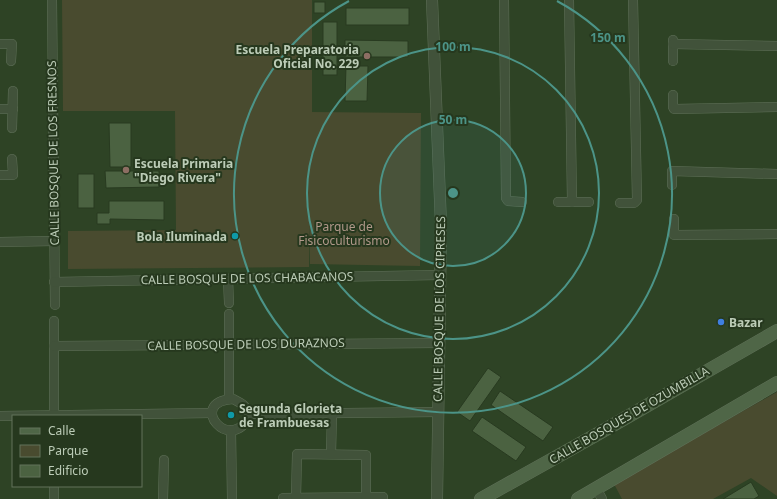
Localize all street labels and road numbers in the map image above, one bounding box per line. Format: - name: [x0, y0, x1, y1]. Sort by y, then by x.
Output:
- street label: CALLE BOSQUE DE LOS FRESNOS: [43, 60, 63, 246]
- street label: CALLE BOSQUE DE LOS CIPRESES: [429, 216, 449, 402]
- street label: CALLE BOSQUE DE LOS CHABACANOS: [141, 268, 354, 288]
- street label: CALLE BOSQUE DE LOS DURAZNOS: [147, 334, 345, 354]
- street label: CALLE BOSQUES DE OZUMBILLA: [546, 362, 712, 468]

